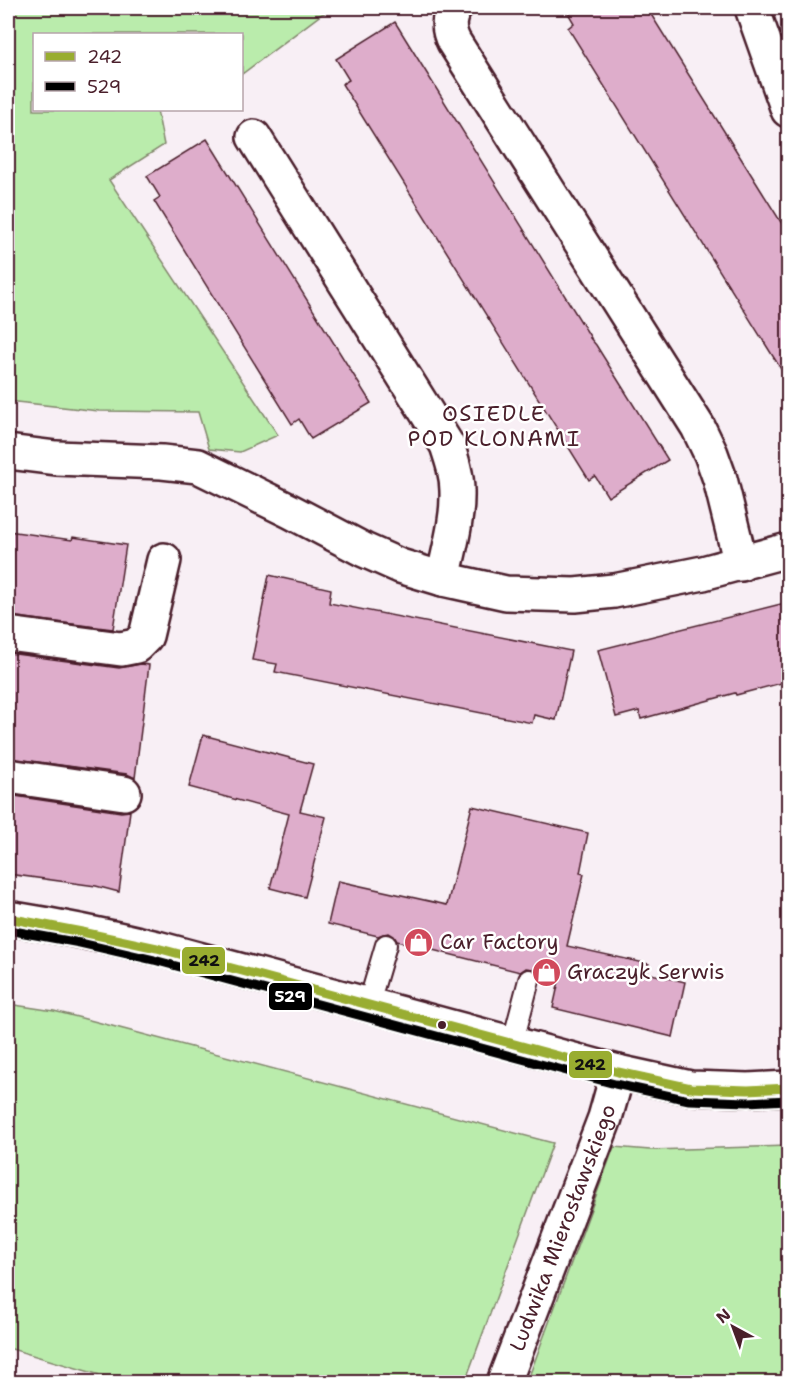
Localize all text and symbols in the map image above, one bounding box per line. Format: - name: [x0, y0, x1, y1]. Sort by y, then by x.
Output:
- legend: [33, 33, 243, 111]
- text: 242: [87, 45, 122, 69]
- text: 529: [87, 75, 121, 99]
- district label: OSIEDLE POD KLONAMI: [407, 399, 581, 453]
- shop icon: Car Factory: [403, 926, 435, 958]
- place label: Car Factory: [440, 928, 559, 956]
- line badge: 242: [181, 946, 226, 975]
- text: 242: [188, 950, 220, 971]
- shop icon: Graczyk Serwis: [530, 956, 562, 988]
- place label: Graczyk Serwis: [567, 958, 725, 986]
- line badge: 529: [268, 982, 313, 1011]
- text: 529: [274, 986, 306, 1007]
- unlabelled marker: [436, 1019, 448, 1031]
- line badge: 242: [568, 1050, 613, 1079]
- text: 242: [574, 1054, 606, 1075]
- street label: Ludwika Mierosławskiego: [503, 1101, 622, 1355]
- north arrow: [703, 1297, 763, 1357]
- text: N: [712, 1304, 735, 1328]

